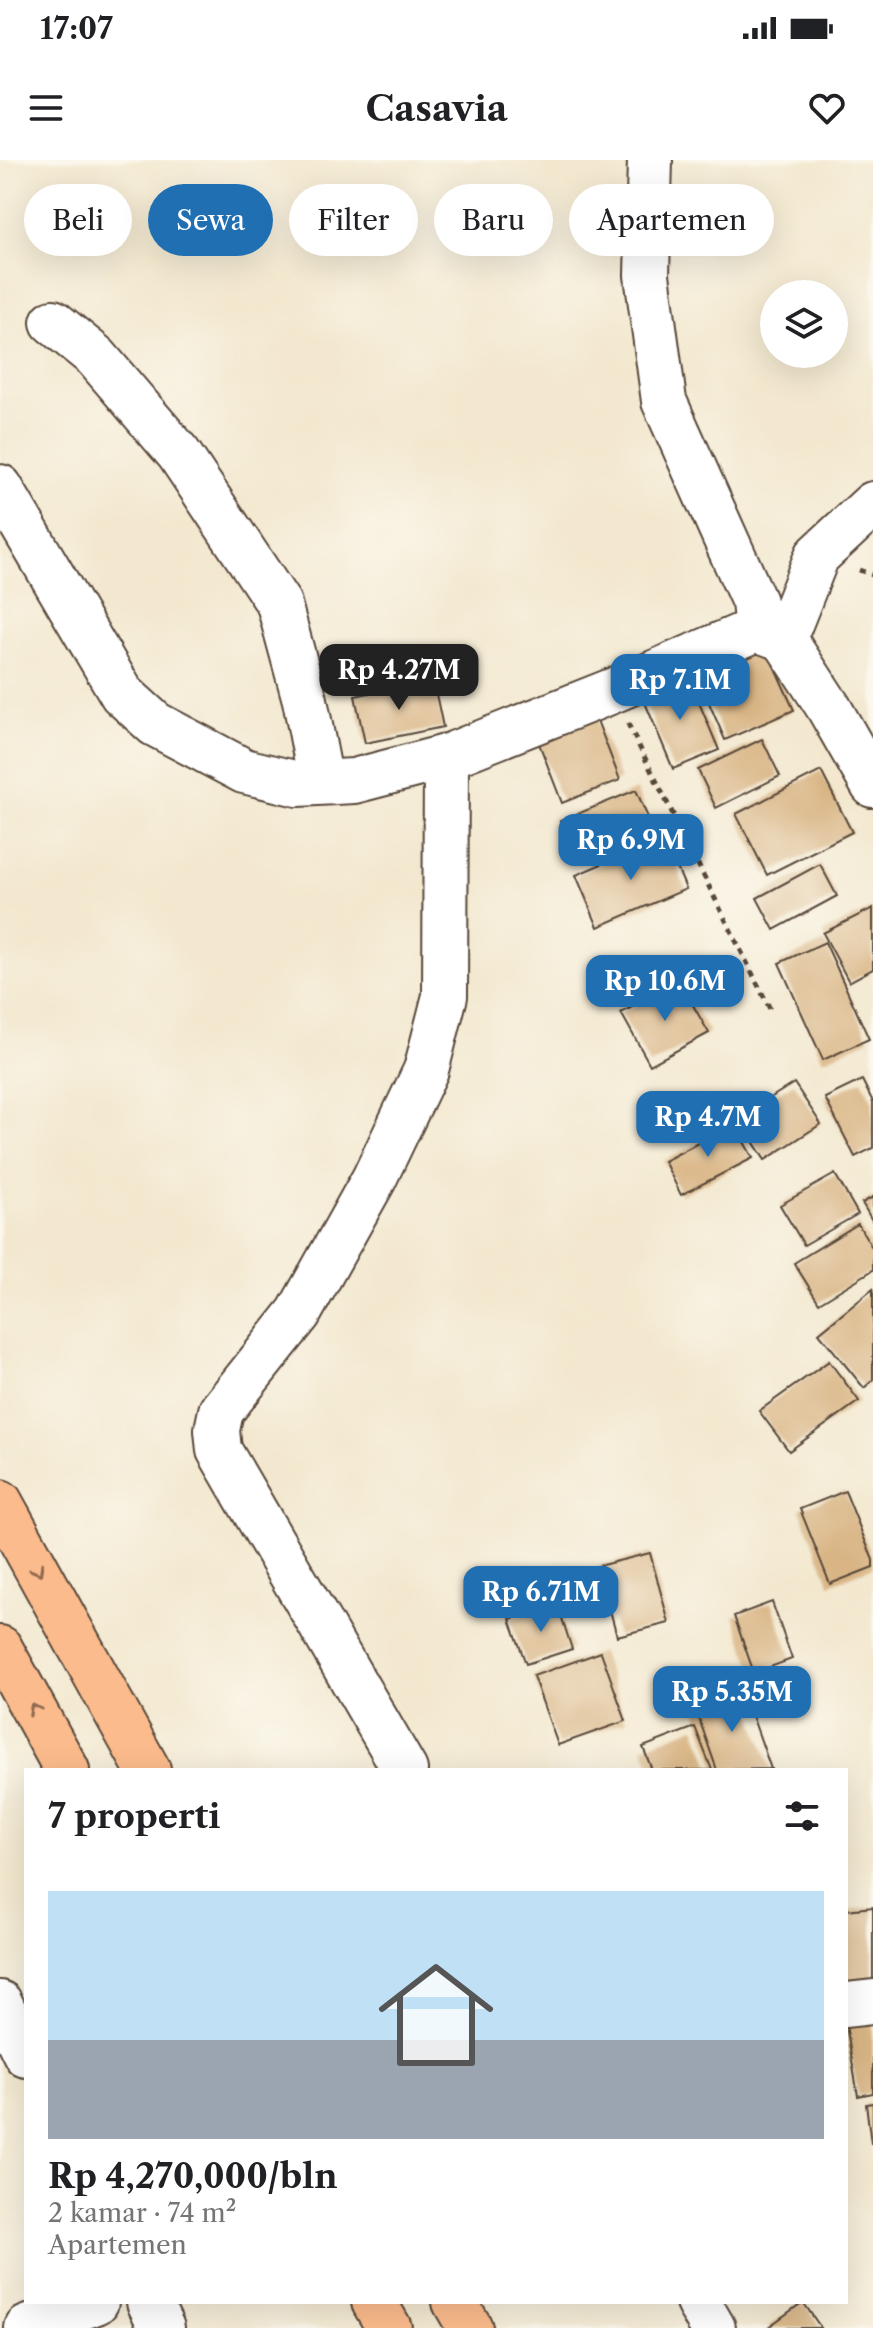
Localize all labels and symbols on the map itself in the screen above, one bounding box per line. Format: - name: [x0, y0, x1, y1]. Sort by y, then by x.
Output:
- pin: Rp 4.27M: [316, 644, 482, 712]
- pin: Rp 7.1M: [606, 654, 754, 722]
- pin: Rp 6.9M: [557, 814, 705, 882]
- pin: Rp 10.6M: [582, 955, 748, 1023]
- pin: Rp 4.7M: [634, 1091, 782, 1159]
- one-way arrow: [28, 1561, 44, 1576]
- pin: Rp 6.71M: [458, 1566, 624, 1634]
- pin: Rp 5.35M: [649, 1666, 815, 1734]
- one-way arrow: [28, 1703, 44, 1718]

